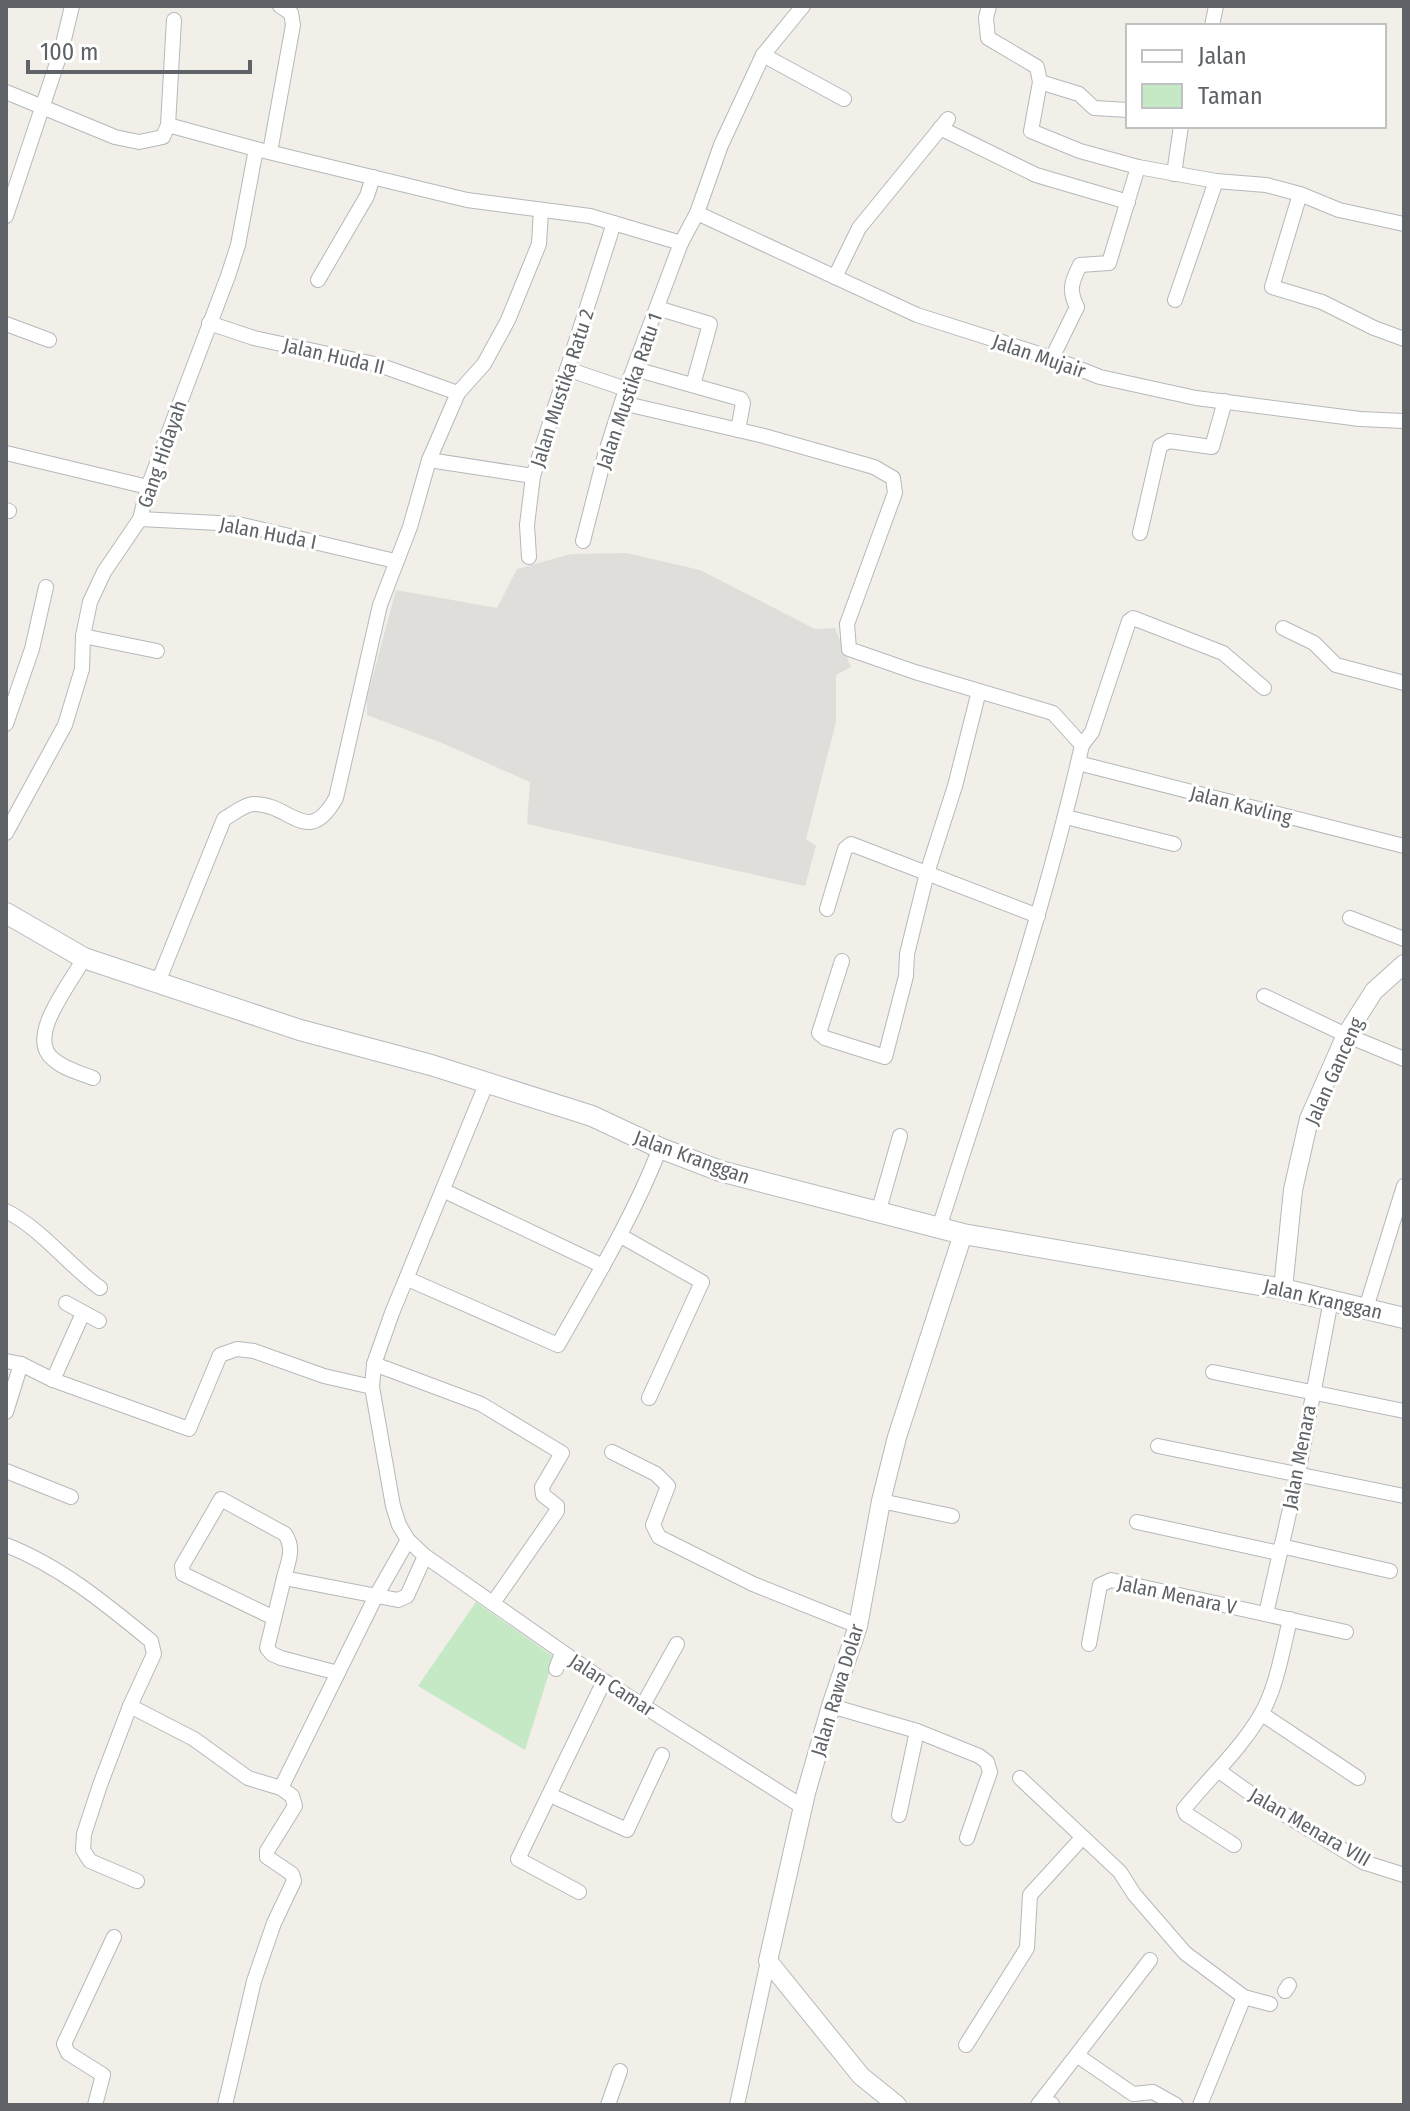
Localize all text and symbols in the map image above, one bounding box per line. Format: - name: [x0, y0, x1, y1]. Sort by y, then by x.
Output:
- scale bar: [28, 24, 250, 74]
- legend: [1126, 24, 1386, 128]
- text: 100 m: [40, 38, 98, 66]
- text: Jalan: [1198, 42, 1247, 70]
- text: Taman: [1198, 82, 1263, 110]
- street label: Jalan Mustika Ratu 2: [525, 306, 599, 470]
- street label: Jalan Mustika Ratu 1: [591, 310, 667, 472]
- street label: Jalan Mujair: [989, 329, 1089, 383]
- street label: Jalan Huda II: [281, 333, 387, 379]
- street label: Gang Hidayah: [132, 397, 192, 511]
- street label: Jalan Huda I: [217, 512, 319, 554]
- street label: Jalan Kavling: [1187, 781, 1295, 829]
- street label: Jalan Ganceng: [1300, 1013, 1369, 1128]
- street label: Jalan Kranggan: [631, 1125, 753, 1189]
- street label: Jalan Kranggan: [1261, 1274, 1385, 1324]
- street label: Jalan Menara: [1277, 1403, 1321, 1511]
- street label: Jalan Menara V: [1115, 1571, 1239, 1619]
- street label: Jalan Rawa Dolar: [805, 1621, 869, 1759]
- street label: Jalan Camar: [565, 1648, 659, 1722]
- street label: Jalan Menara VIII: [1245, 1782, 1375, 1872]

